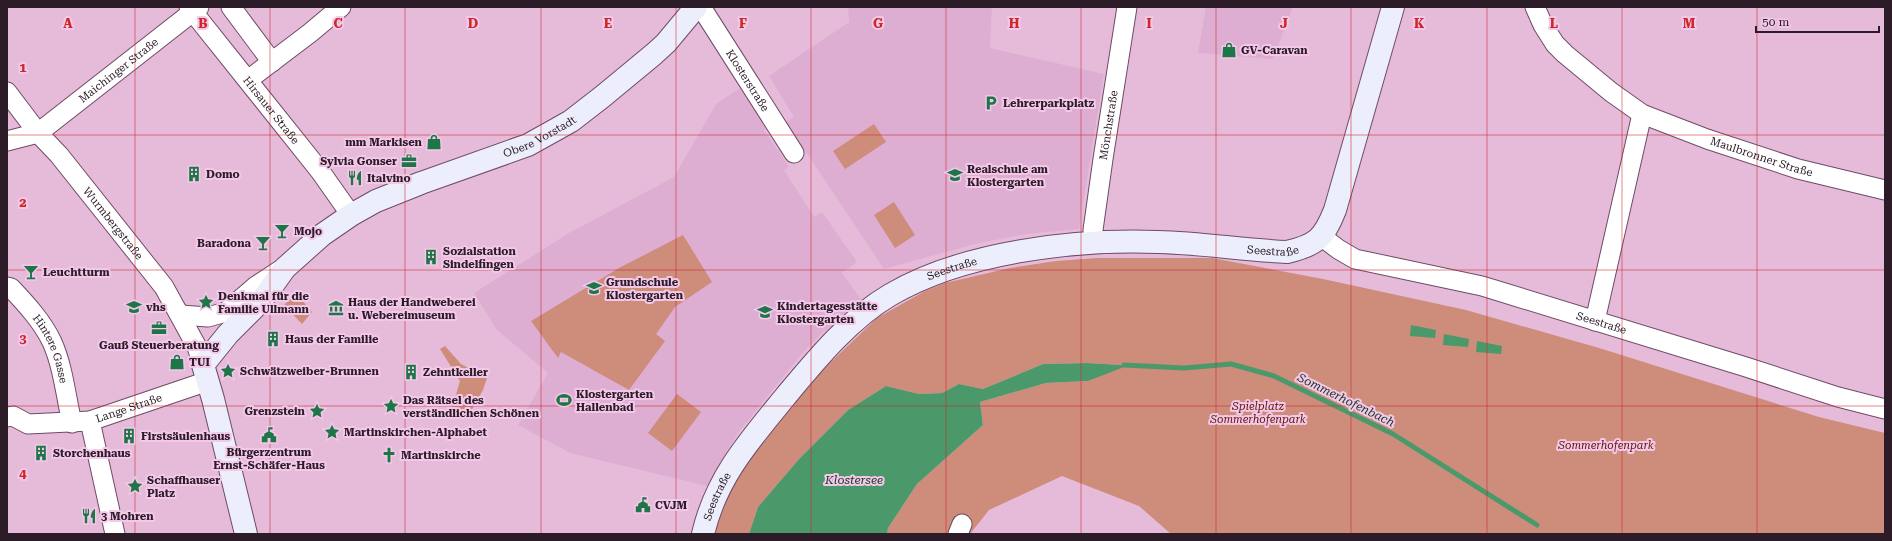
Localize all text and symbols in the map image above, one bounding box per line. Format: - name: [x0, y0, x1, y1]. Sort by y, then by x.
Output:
- scale bar: [1756, 8, 1879, 34]
- text: 50 m: [1762, 15, 1789, 29]
- text: A: [63, 16, 73, 31]
- text: B: [198, 16, 208, 31]
- text: C: [333, 16, 343, 31]
- text: D: [468, 16, 478, 31]
- text: E: [604, 16, 612, 31]
- text: F: [739, 16, 747, 31]
- text: G: [873, 16, 883, 31]
- text: H: [1009, 16, 1020, 31]
- text: I: [1146, 16, 1152, 31]
- text: J: [1280, 16, 1288, 31]
- text: K: [1414, 16, 1425, 31]
- text: L: [1550, 16, 1558, 31]
- text: M: [1683, 16, 1696, 31]
- street label: Maichinger Straße: [76, 35, 161, 105]
- shop icon: GV-Caravan: [1220, 41, 1238, 59]
- place label: GV-Caravan: [1241, 44, 1308, 57]
- street label: Klosterstraße: [723, 47, 772, 114]
- text: 1: [19, 60, 27, 75]
- street label: Hirsauer Straße: [240, 74, 302, 147]
- street label: Mönchstraße: [1096, 89, 1120, 161]
- parking icon: Lehrerparkplatz: [982, 94, 1000, 112]
- place label: Lehrerparkplatz: [1003, 97, 1095, 110]
- street label: Obere Vorstadt: [501, 113, 579, 160]
- shop icon: mm Markisen: [425, 133, 443, 151]
- street label: Maulbronner Straße: [1709, 134, 1814, 179]
- place label: mm Markisen: [345, 136, 423, 149]
- office icon: Sylvia Gonser: [400, 152, 418, 170]
- place label: Sylvia Gonser: [320, 155, 397, 168]
- place label: Realschule am Klostergarten: [967, 163, 1048, 189]
- building icon: Domo: [185, 165, 203, 183]
- school or university icon: Realschule am Klostergarten: [946, 166, 964, 184]
- place label: Domo: [206, 168, 240, 181]
- restaurant icon: Italvino: [346, 169, 364, 187]
- place label: Italvino: [367, 172, 411, 185]
- street label: Wurmbergstraße: [81, 185, 146, 262]
- text: 2: [19, 195, 27, 210]
- bar icon: Mojo: [273, 222, 291, 240]
- place label: Mojo: [294, 225, 322, 238]
- bar icon: Baradona: [254, 234, 272, 252]
- place label: Baradona: [197, 237, 252, 250]
- street label: Seestraße: [1246, 243, 1300, 259]
- place label: Sozialstation Sindelfingen: [443, 245, 516, 271]
- building icon: Sozialstation Sindelfingen: [422, 248, 440, 266]
- street label: Seestraße: [925, 254, 978, 283]
- bar icon: Leuchtturm: [22, 263, 40, 281]
- place label: Leuchtturm: [43, 266, 110, 279]
- place label: Grundschule Klostergarten: [606, 276, 684, 302]
- school or university icon: Grundschule Klostergarten: [585, 279, 603, 297]
- place label: Denkmal für die Familie Ullmann: [218, 290, 310, 316]
- place icon: Denkmal für die Familie Ullmann: [197, 293, 215, 311]
- place label: Haus der Handweberei u. Webereimuseum: [348, 296, 476, 322]
- school or university icon: vhs: [125, 298, 143, 316]
- museum icon: Haus der Handweberei u. Webereimuseum: [327, 299, 345, 317]
- place label: Kindertagesstätte Klostergarten: [777, 300, 878, 326]
- place label: vhs: [146, 301, 166, 314]
- school or university icon: Kindertagesstätte Klostergarten: [756, 303, 774, 321]
- street label: Seestraße: [1575, 309, 1628, 336]
- street label: Hintere Gasse: [30, 312, 71, 384]
- office icon: Gauß Steuerberatung: [150, 319, 168, 337]
- building icon: Haus der Familie: [264, 330, 282, 348]
- text: 3: [19, 331, 27, 346]
- place label: Haus der Familie: [285, 333, 379, 346]
- place label: Gauß Steuerberatung: [99, 339, 219, 352]
- shop icon: TUI: [168, 353, 186, 371]
- place label: TUI: [189, 356, 210, 369]
- place icon: Schwätzweiber-Brunnen: [219, 362, 237, 380]
- building icon: Zehntkeller: [402, 363, 420, 381]
- place label: Schwätzweiber-Brunnen: [240, 365, 379, 378]
- place label: Zehntkeller: [423, 366, 488, 379]
- water label: Sommerhofenbach: [1294, 370, 1397, 430]
- place label: Klostergarten Hallenbad: [576, 388, 654, 414]
- street label: Lange Straße: [94, 391, 163, 425]
- sports icon: Klostergarten Hallenbad: [555, 391, 573, 409]
- place label: Das Rätsel des verständlichen Schönen: [403, 394, 540, 420]
- place icon: Das Rätsel des verständlichen Schönen: [382, 397, 400, 415]
- park label: Spielplatz Sommerhofenpark: [1209, 400, 1306, 426]
- place icon: Grenzstein: [308, 402, 326, 420]
- place label: Grenzstein: [244, 405, 306, 418]
- place icon: Martinskirchen-Alphabet: [323, 423, 341, 441]
- public building icon: Bürgerzentrum Ernst-Schäfer-Haus: [260, 426, 278, 444]
- place label: Martinskirchen-Alphabet: [344, 426, 487, 439]
- building icon: Firstsäulenhaus: [120, 427, 138, 445]
- place label: Firstsäulenhaus: [141, 430, 230, 443]
- park label: Sommerhofenpark: [1557, 439, 1654, 452]
- building icon: Storchenhaus: [32, 444, 50, 462]
- place label: Bürgerzentrum Ernst-Schäfer-Haus: [213, 446, 325, 472]
- church icon: Martinskirche: [380, 446, 398, 464]
- place label: Storchenhaus: [53, 447, 131, 460]
- place label: Martinskirche: [401, 449, 481, 462]
- text: 4: [19, 466, 27, 481]
- street label: Seestraße: [700, 470, 733, 522]
- water label: Klostersee: [824, 473, 883, 487]
- place label: Schaffhauser Platz: [147, 474, 220, 500]
- place icon: Schaffhauser Platz: [126, 477, 144, 495]
- public building icon: CVJM: [634, 496, 652, 514]
- place label: CVJM: [655, 499, 688, 512]
- restaurant icon: 3 Mohren: [80, 507, 98, 525]
- place label: 3 Mohren: [101, 510, 154, 523]

